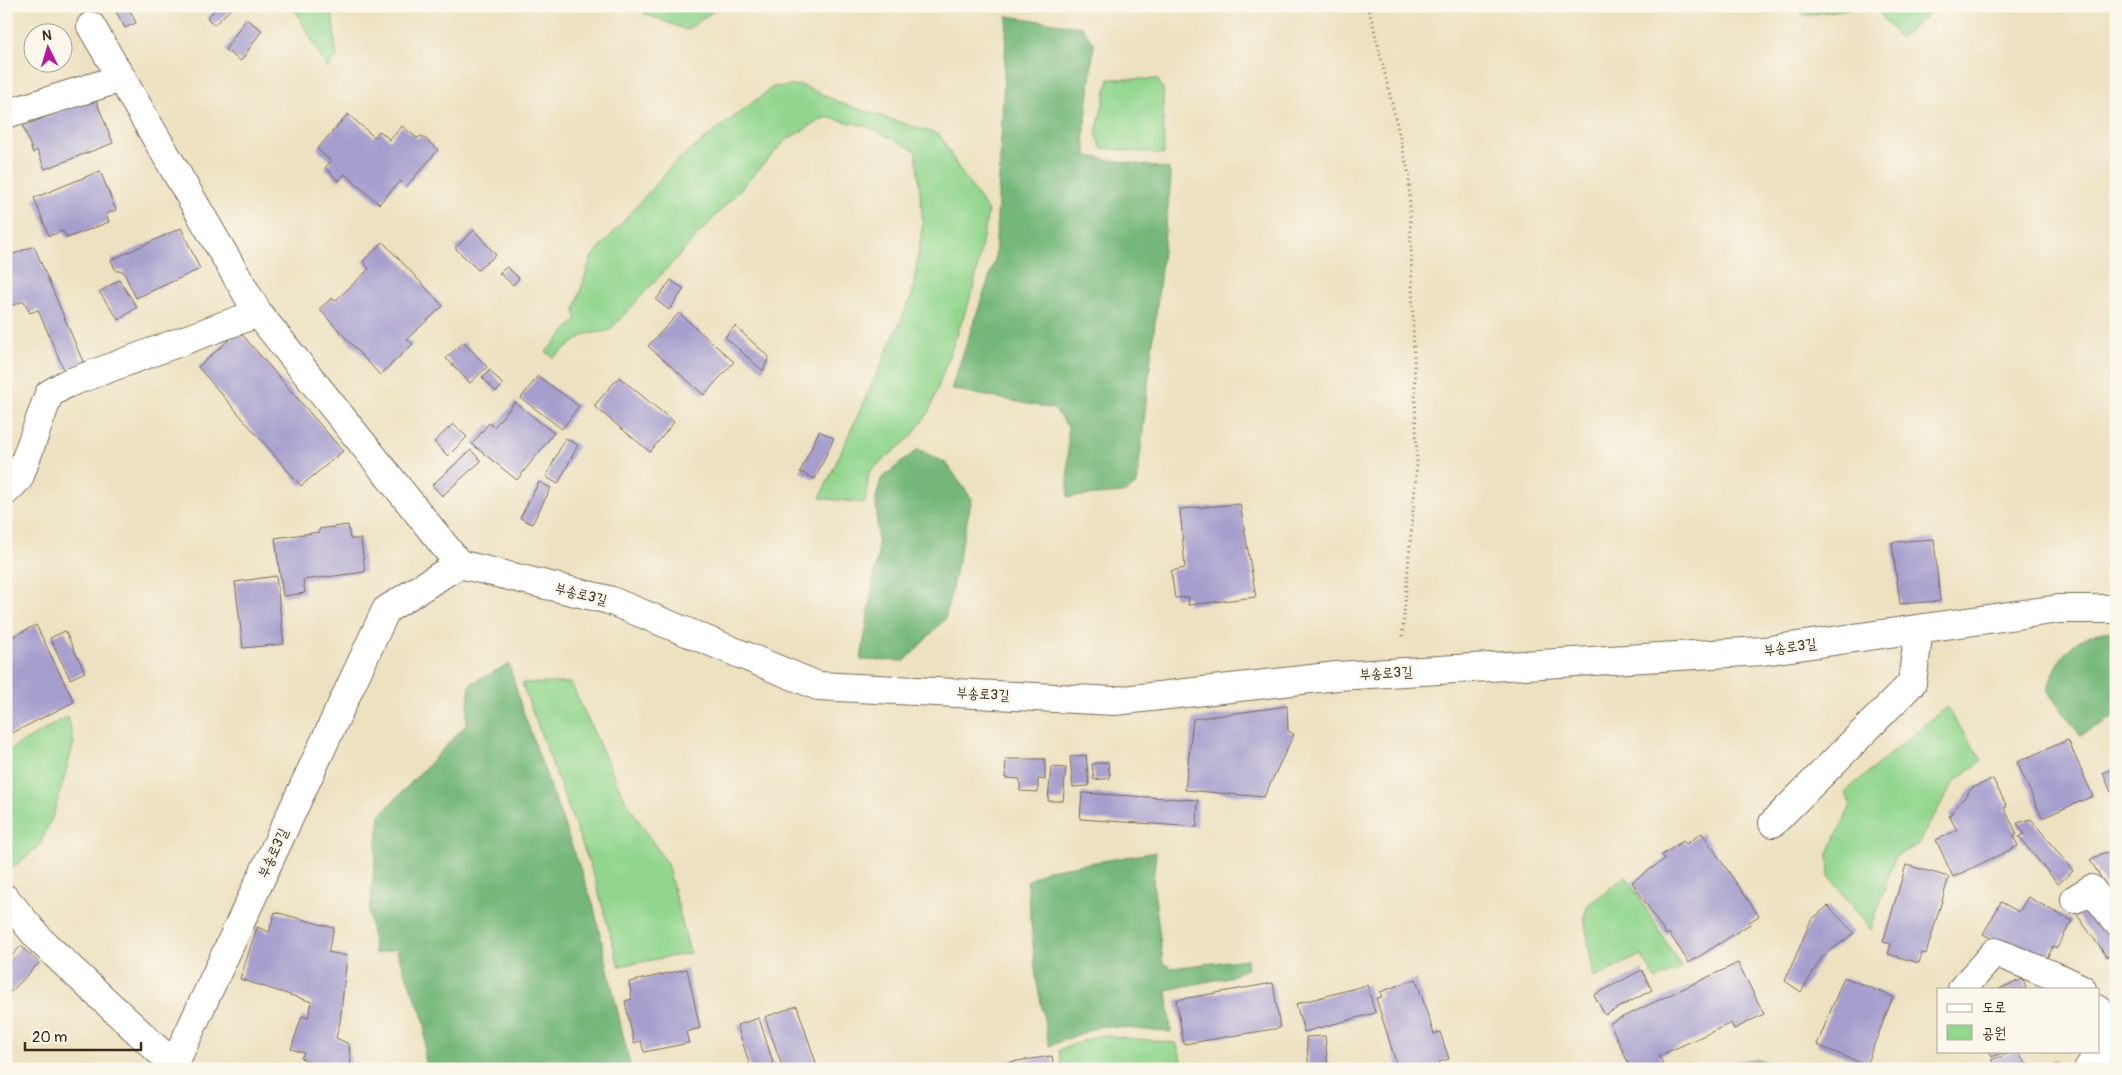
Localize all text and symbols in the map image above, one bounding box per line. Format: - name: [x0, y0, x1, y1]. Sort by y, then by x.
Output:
- north arrow: [22, 22, 72, 72]
- text: N: [41, 27, 52, 44]
- street label: 부송로3길: [553, 579, 609, 609]
- street label: 부송로3길: [1763, 635, 1818, 659]
- street label: 부송로3길: [1359, 663, 1414, 683]
- street label: 부송로3길: [956, 684, 1011, 704]
- street label: 부송로3길: [254, 825, 292, 881]
- legend: [1937, 988, 2100, 1052]
- text: 도로: [1982, 998, 2006, 1017]
- scale bar: [25, 1020, 141, 1052]
- text: 공원: [1982, 1024, 2006, 1043]
- text: 20 m: [32, 1028, 67, 1047]

